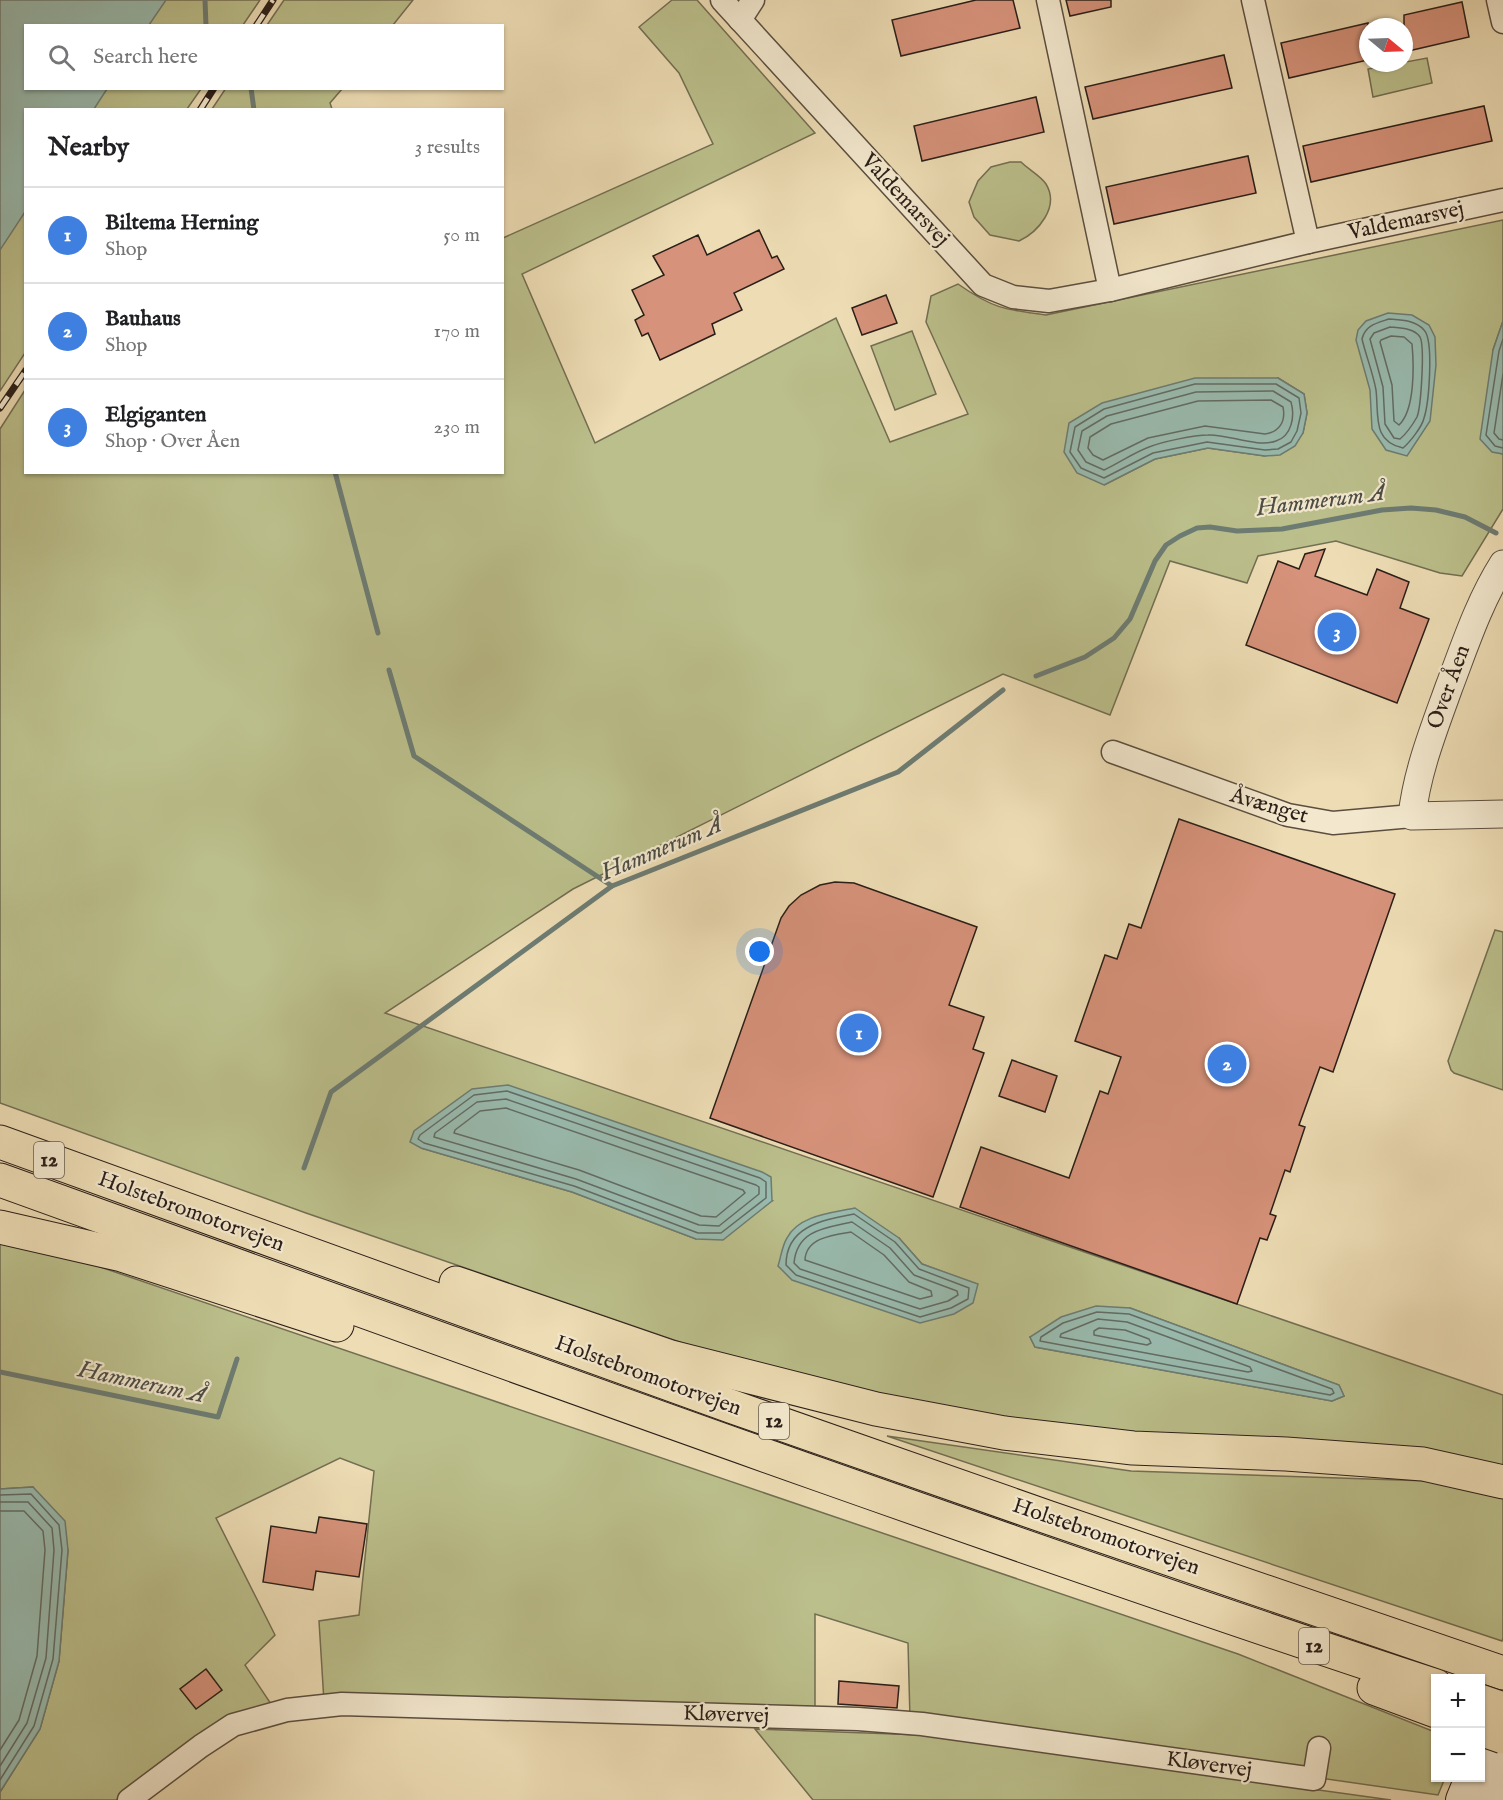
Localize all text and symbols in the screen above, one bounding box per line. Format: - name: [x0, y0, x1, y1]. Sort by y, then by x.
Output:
- north arrow: [1359, 18, 1413, 72]
- search box: [24, 24, 504, 90]
- icon: search: [45, 41, 78, 74]
- text: Search here: [93, 43, 198, 71]
- text: Nearby: [48, 131, 129, 164]
- text: 3 results: [415, 135, 480, 160]
- street label: Valdemarsvej: [854, 147, 955, 253]
- street label: Valdemarsvej: [1345, 195, 1466, 247]
- text: Biltema Herning: [105, 209, 258, 237]
- text: 1: [64, 223, 71, 248]
- text: 50 m: [443, 223, 480, 248]
- text: Shop: [105, 237, 147, 262]
- text: Bauhaus: [105, 305, 181, 333]
- text: 2: [63, 319, 72, 344]
- text: 170 m: [434, 319, 480, 344]
- text: Shop: [105, 333, 147, 358]
- text: Elgiganten: [105, 401, 207, 429]
- text: 3: [64, 415, 71, 440]
- text: 230 m: [434, 415, 480, 440]
- text: Shop · Over Åen: [105, 429, 240, 454]
- water label: Hammerum Å: [1254, 477, 1389, 524]
- pin: 3: [1318, 610, 1356, 654]
- street label: Over Åen: [1421, 641, 1477, 733]
- street label: Åvænget: [1226, 781, 1312, 831]
- water label: Hammerum Å: [595, 809, 730, 889]
- your location: [745, 937, 774, 966]
- pin: 1: [840, 1010, 878, 1056]
- pin: 2: [1208, 1042, 1246, 1086]
- road number: 12: [34, 1142, 64, 1178]
- street label: Holstebromotorvejen: [94, 1165, 288, 1259]
- street label: Holstebromotorvejen: [551, 1329, 745, 1423]
- water label: Hammerum Å: [74, 1354, 211, 1412]
- road number: 12: [759, 1403, 789, 1439]
- street label: Holstebromotorvejen: [1009, 1492, 1204, 1582]
- road number: 12: [1299, 1628, 1329, 1664]
- map controls: [1431, 1674, 1485, 1782]
- button: +: [1431, 1674, 1485, 1728]
- street label: Kløvervej: [682, 1700, 770, 1730]
- button: −: [1431, 1728, 1485, 1782]
- street label: Kløvervej: [1164, 1745, 1254, 1785]

